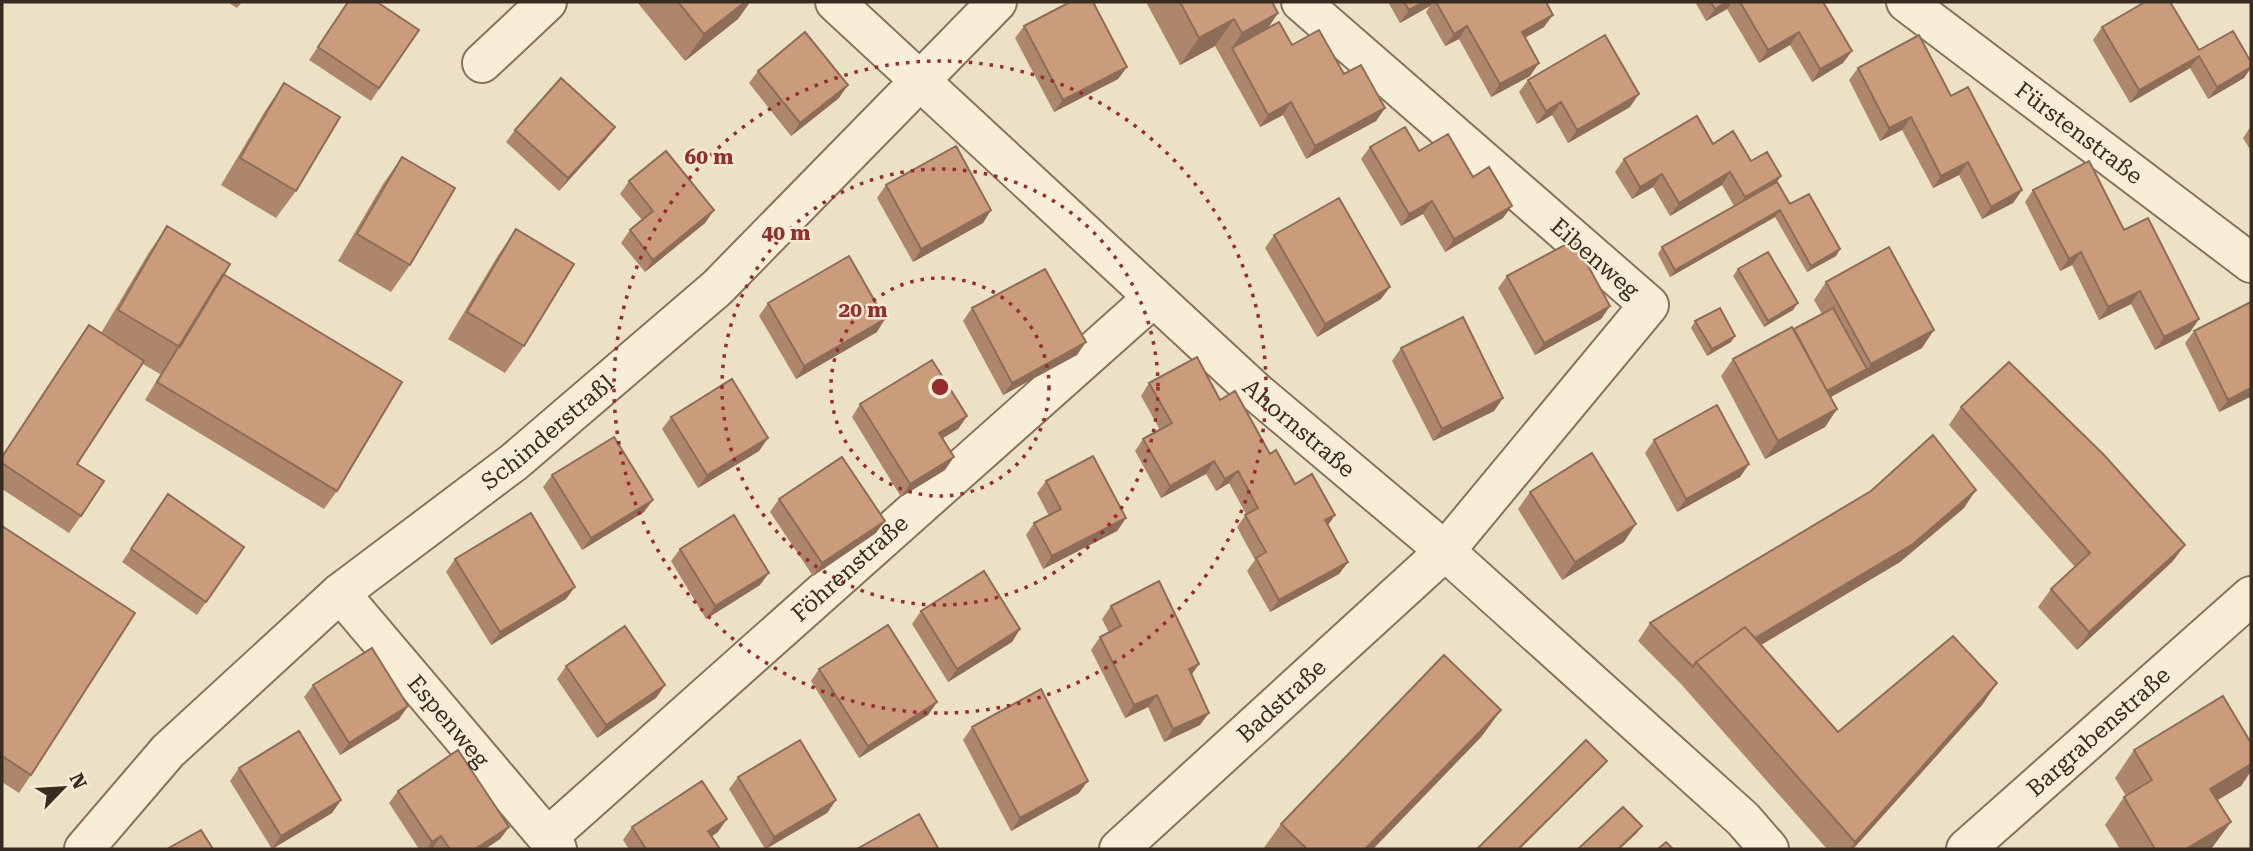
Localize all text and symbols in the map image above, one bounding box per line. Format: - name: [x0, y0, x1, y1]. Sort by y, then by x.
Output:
- street label: Fürstenstraße: [2010, 77, 2148, 190]
- text: 60 m: [684, 145, 734, 169]
- street label: Eibenweg: [1545, 213, 1644, 304]
- text: 40 m: [761, 221, 811, 245]
- text: 20 m: [838, 298, 888, 322]
- street label: Schinderstraßl: [476, 370, 619, 496]
- street label: Ahornstraße: [1237, 374, 1360, 483]
- centre of rings: [928, 375, 952, 399]
- street label: Föhrenstraße: [786, 510, 914, 628]
- street label: Badstraße: [1232, 654, 1332, 748]
- street label: Bargrabenstraße: [2022, 661, 2176, 802]
- street label: Espenweg: [402, 670, 495, 773]
- north arrow: [28, 753, 98, 823]
- text: N: [64, 770, 92, 793]

